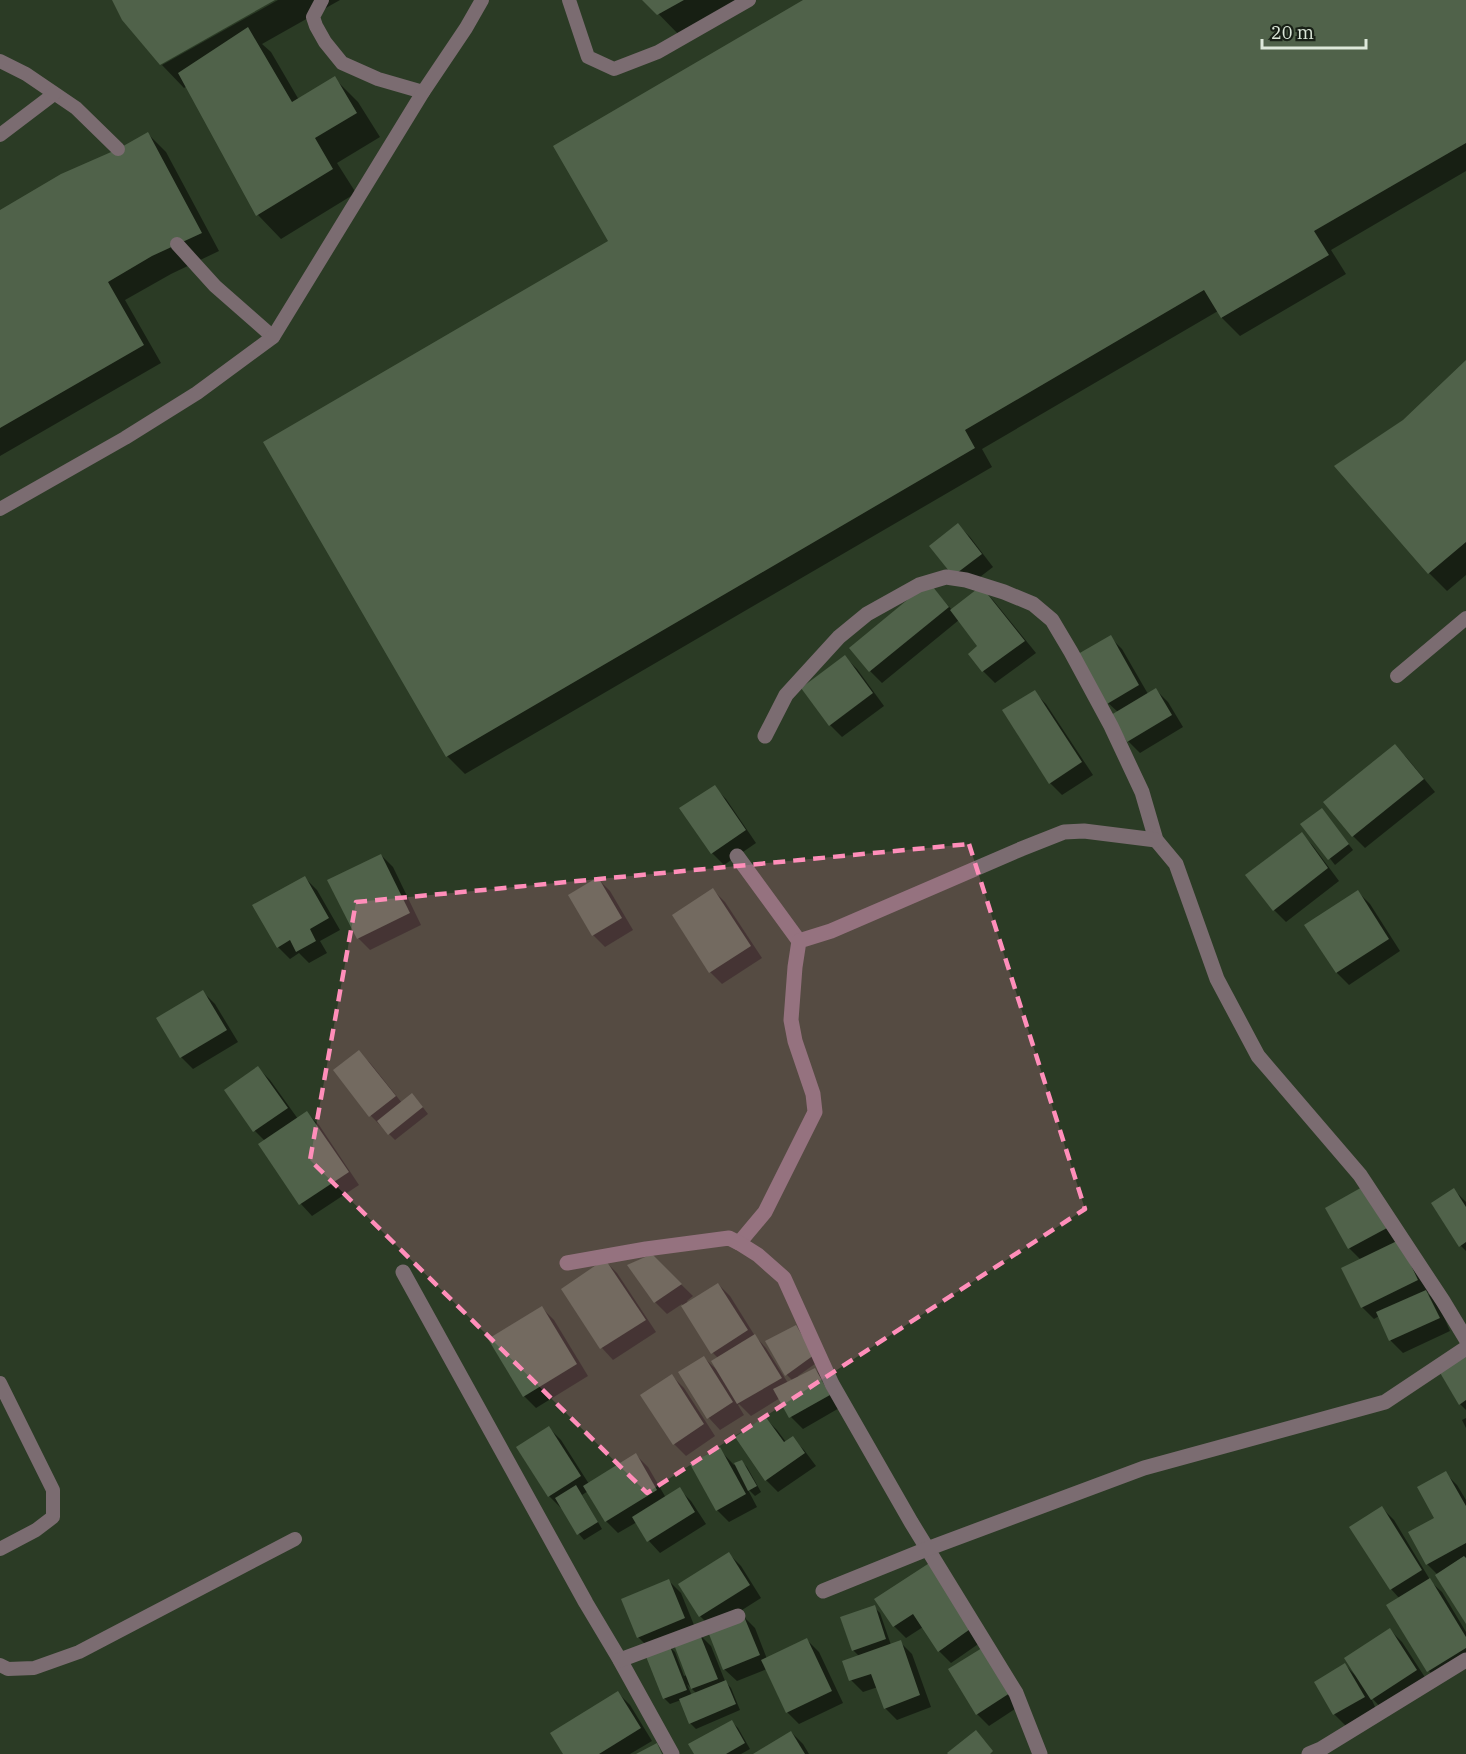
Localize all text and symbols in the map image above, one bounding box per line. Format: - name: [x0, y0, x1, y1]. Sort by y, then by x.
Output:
- scale bar: [1262, 12, 1366, 50]
- text: 20 m: [1271, 21, 1314, 44]

